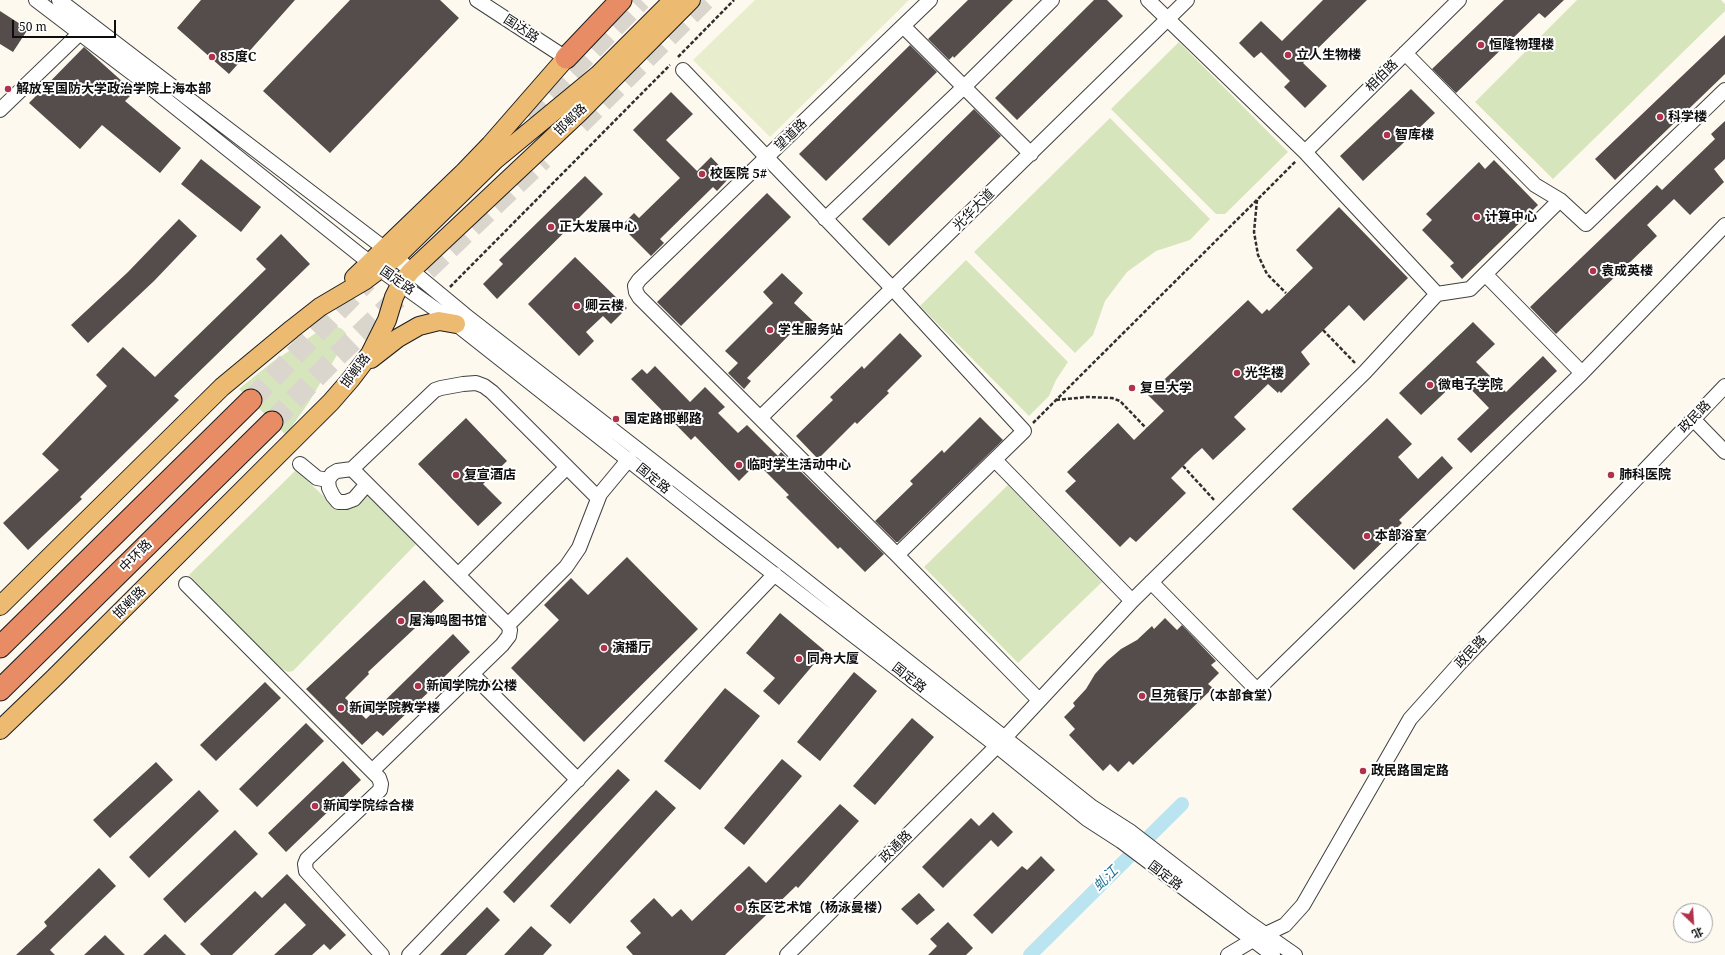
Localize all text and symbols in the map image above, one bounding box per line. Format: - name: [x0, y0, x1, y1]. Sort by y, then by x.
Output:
- scale bar: [14, 12, 118, 38]
- street label: 国达路: [500, 12, 542, 46]
- text: 50 m: [19, 18, 47, 35]
- place label: 恒隆物理楼: [1489, 37, 1554, 53]
- marker: 恒隆物理楼: [1476, 40, 1486, 50]
- place label: 立人生物楼: [1296, 47, 1361, 63]
- place label: 85度C: [220, 49, 256, 65]
- marker: 立人生物楼: [1283, 50, 1293, 60]
- marker: 85度C: [207, 52, 217, 62]
- street label: 相伯路: [1363, 57, 1401, 95]
- place label: 解放军国防大学政治学院上海本部: [16, 81, 211, 97]
- marker: 解放军国防大学政治学院上海本部: [3, 84, 13, 94]
- street label: 邯郸路: [552, 101, 590, 139]
- place label: 科学楼: [1668, 109, 1707, 125]
- marker: 科学楼: [1655, 112, 1665, 122]
- street label: 望道路: [772, 116, 810, 154]
- place label: 智库楼: [1395, 127, 1434, 143]
- marker: 智库楼: [1382, 130, 1392, 140]
- place label: 校医院 5#: [710, 166, 767, 182]
- marker: 校医院 5#: [697, 169, 707, 179]
- street label: 光华大道: [950, 186, 998, 234]
- place label: 计算中心: [1485, 209, 1537, 225]
- marker: 计算中心: [1472, 212, 1482, 222]
- place label: 正大发展中心: [559, 219, 637, 235]
- marker: 正大发展中心: [546, 222, 556, 232]
- street label: 国定路: [377, 263, 417, 299]
- place label: 袁成英楼: [1601, 263, 1653, 279]
- marker: 袁成英楼: [1588, 266, 1598, 276]
- place label: 卿云楼: [585, 298, 624, 314]
- marker: 卿云楼: [572, 301, 582, 311]
- place label: 学生服务站: [778, 322, 843, 338]
- marker: 学生服务站: [765, 325, 775, 335]
- street label: 邯郸路: [338, 351, 374, 391]
- place label: 光华楼: [1245, 365, 1284, 381]
- marker: 光华楼: [1232, 368, 1242, 378]
- place label: 微电子学院: [1438, 377, 1503, 393]
- place label: 复旦大学: [1140, 380, 1192, 396]
- marker: 微电子学院: [1425, 380, 1435, 390]
- marker: 复旦大学: [1127, 383, 1137, 393]
- street label: 政民路: [1676, 398, 1714, 436]
- place label: 国定路邯郸路: [624, 411, 702, 427]
- marker: 国定路邯郸路: [611, 414, 621, 424]
- place label: 临时学生活动中心: [747, 457, 851, 473]
- marker: 临时学生活动中心: [734, 460, 744, 470]
- street label: 国定路: [633, 461, 673, 497]
- place label: 复宣酒店: [464, 467, 516, 483]
- place label: 肺科医院: [1619, 467, 1671, 483]
- marker: 复宣酒店: [451, 470, 461, 480]
- marker: 肺科医院: [1606, 470, 1616, 480]
- place label: 本部浴室: [1375, 528, 1427, 544]
- marker: 本部浴室: [1362, 531, 1372, 541]
- street label: 中环路: [117, 537, 155, 575]
- street label: 邯郸路: [111, 584, 149, 622]
- place label: 屠海鸣图书馆: [409, 613, 487, 629]
- marker: 屠海鸣图书馆: [396, 616, 406, 626]
- street label: 政民路: [1452, 632, 1490, 672]
- place label: 演播厅: [612, 640, 651, 656]
- marker: 演播厅: [599, 643, 609, 653]
- place label: 同舟大厦: [807, 651, 859, 667]
- marker: 同舟大厦: [794, 654, 804, 664]
- street label: 国定路: [889, 660, 929, 696]
- place label: 新闻学院办公楼: [426, 678, 517, 694]
- marker: 新闻学院办公楼: [413, 681, 423, 691]
- place label: 旦苑餐厅（本部食堂）: [1150, 688, 1280, 704]
- marker: 旦苑餐厅（本部食堂）: [1137, 691, 1147, 701]
- place label: 新闻学院教学楼: [349, 700, 440, 716]
- marker: 新闻学院教学楼: [336, 703, 346, 713]
- place label: 政民路国定路: [1371, 763, 1449, 779]
- marker: 政民路国定路: [1358, 766, 1368, 776]
- place label: 新闻学院综合楼: [323, 798, 414, 814]
- marker: 新闻学院综合楼: [310, 801, 320, 811]
- street label: 政通路: [877, 828, 915, 866]
- street label: 国定路: [1145, 858, 1185, 894]
- water label: 虬江: [1090, 863, 1122, 895]
- place label: 东区艺术馆（杨泳曼楼）: [747, 900, 890, 916]
- marker: 东区艺术馆（杨泳曼楼）: [734, 903, 744, 913]
- north arrow: [1673, 903, 1713, 943]
- text: 北: [1690, 924, 1706, 943]

